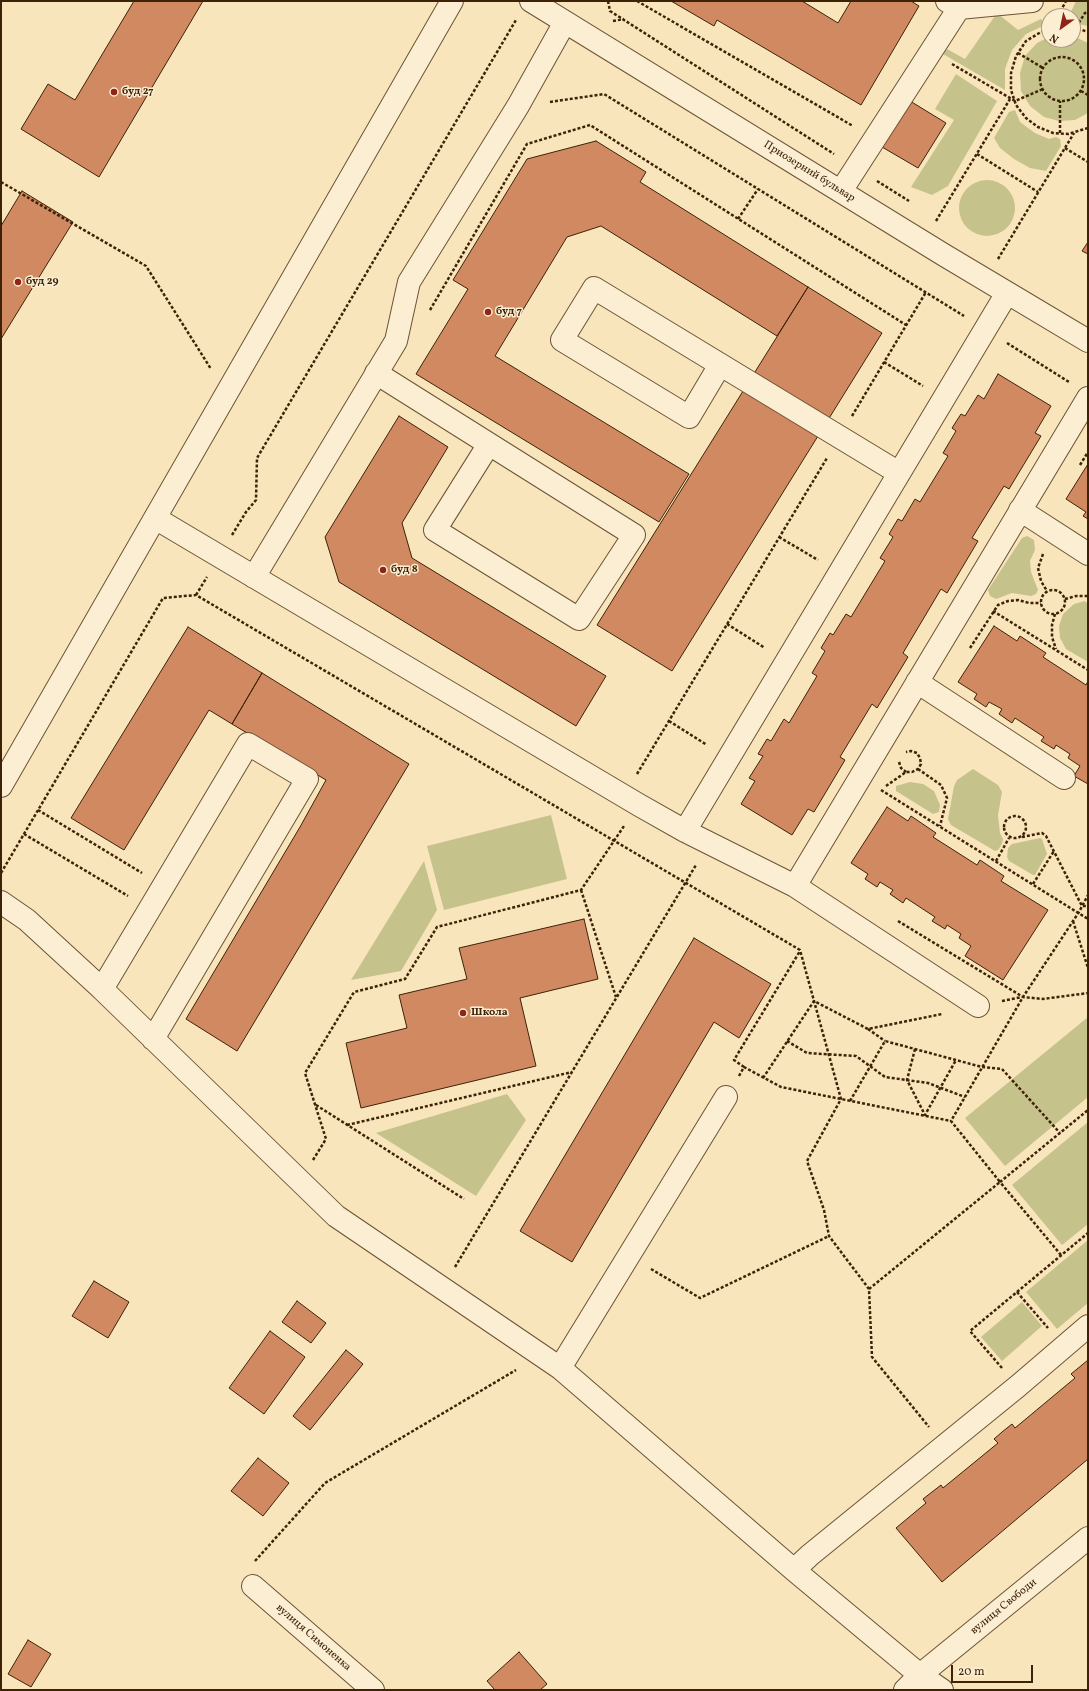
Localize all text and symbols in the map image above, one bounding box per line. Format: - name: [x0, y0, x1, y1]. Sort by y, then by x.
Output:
- north arrow: [1041, 8, 1081, 48]
- text: N: [1047, 29, 1062, 46]
- place label: буд 27: [122, 85, 154, 99]
- marker: буд 27: [109, 87, 119, 97]
- street label: Приозерний бульвар: [761, 139, 857, 205]
- place label: буд 29: [26, 275, 59, 289]
- marker: буд 29: [13, 277, 23, 287]
- place label: буд 7: [496, 305, 522, 319]
- marker: буд 7: [483, 307, 493, 317]
- place label: буд 8: [391, 563, 418, 577]
- marker: буд 8: [378, 565, 388, 575]
- place label: Школа: [471, 1006, 508, 1020]
- marker: Школа: [458, 1008, 468, 1018]
- street label: вулиця Свободи: [968, 1576, 1040, 1638]
- street label: вулиця Симоненка: [273, 1602, 353, 1674]
- scale bar: [953, 1657, 1035, 1683]
- text: 20 m: [958, 1664, 985, 1680]

